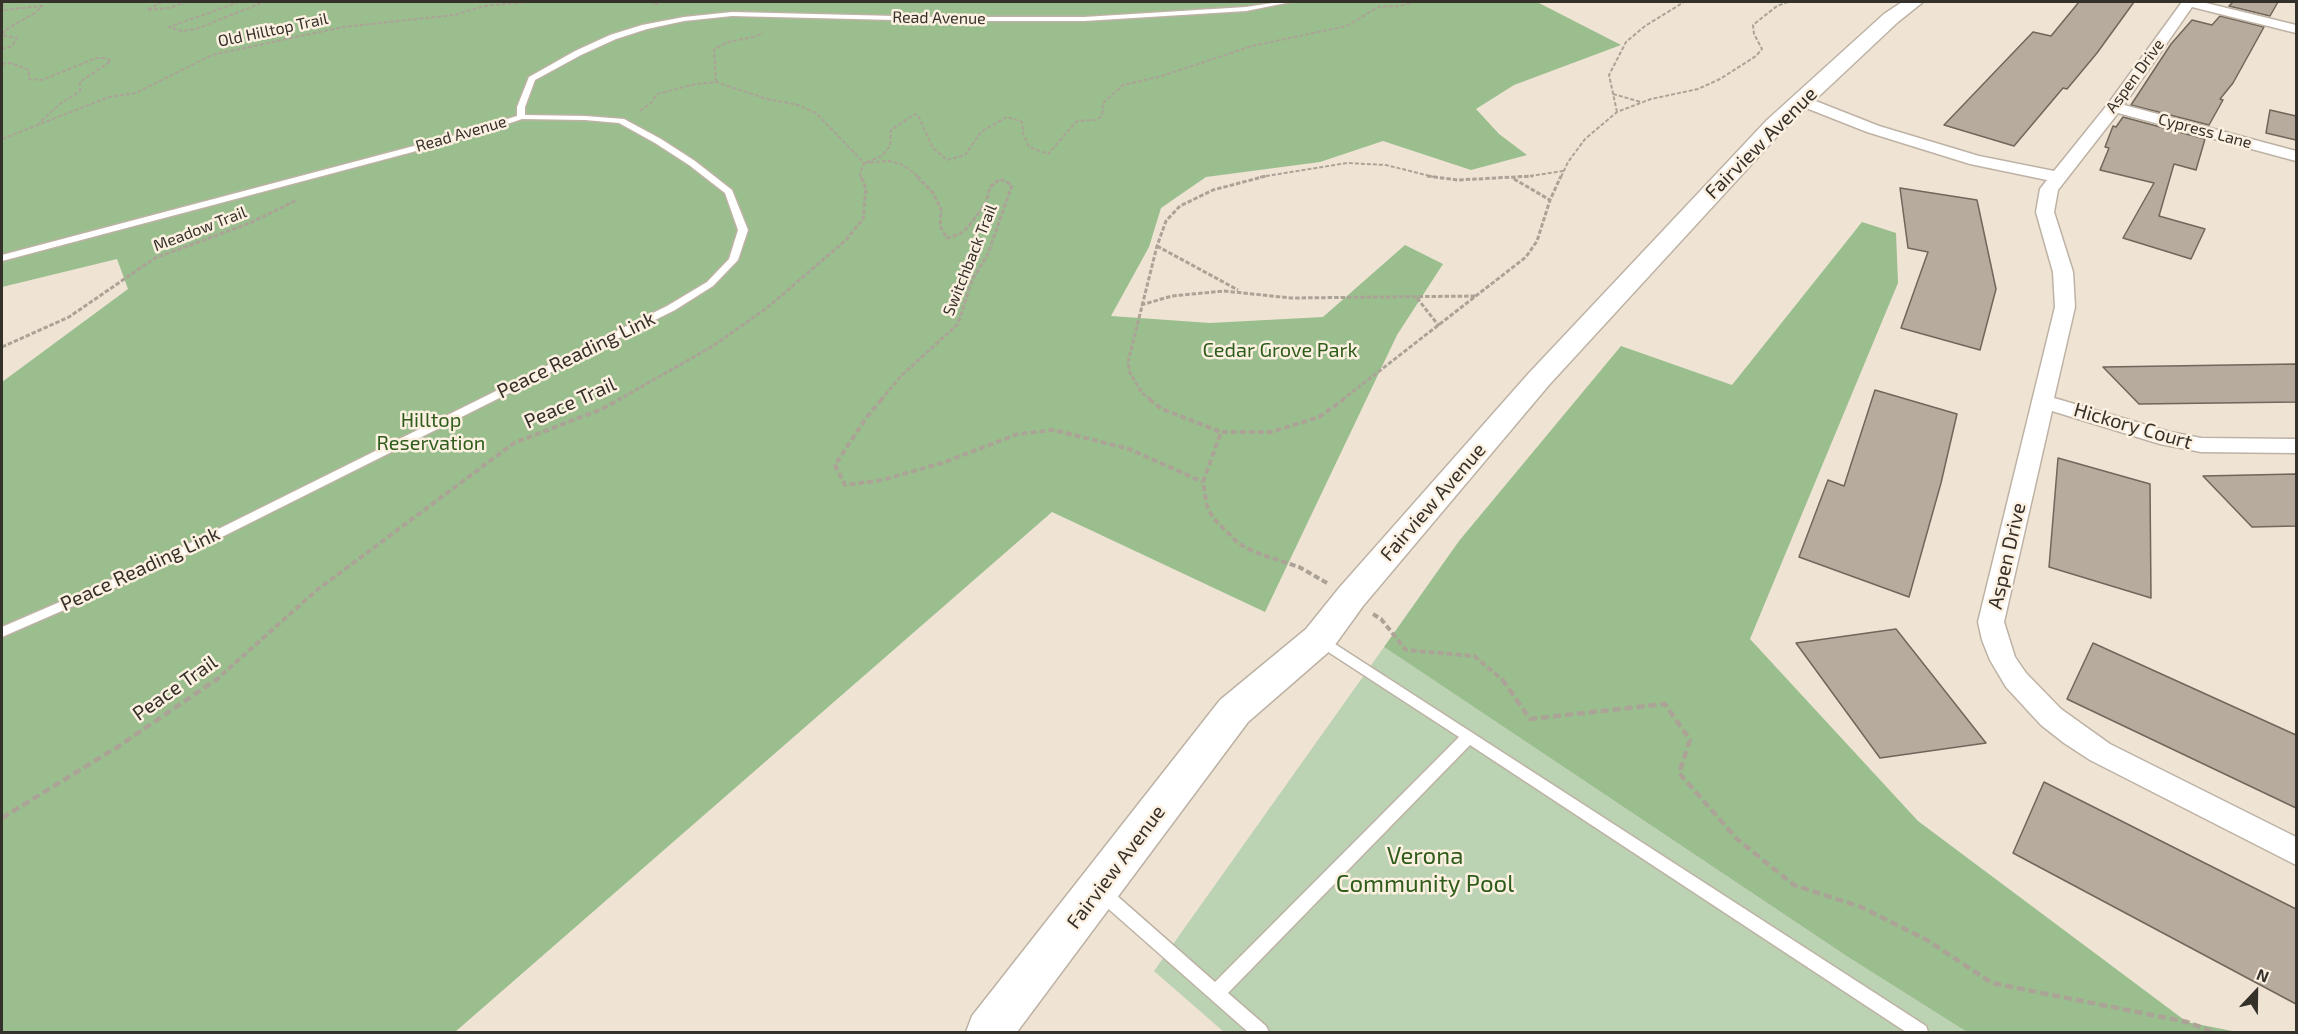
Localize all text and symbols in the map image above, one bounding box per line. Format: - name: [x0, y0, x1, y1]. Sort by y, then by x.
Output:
- street label: Read Avenue: [892, 8, 986, 28]
- street label: Old Hilltop Trail: [216, 9, 330, 51]
- street label: Aspen Drive: [2102, 35, 2168, 117]
- street label: Fairview Avenue: [1700, 82, 1822, 204]
- street label: Cypress Lane: [2156, 109, 2254, 153]
- street label: Read Avenue: [413, 112, 509, 156]
- street label: Switchback Trail: [939, 201, 1001, 319]
- street label: Meadow Trail: [151, 202, 249, 256]
- street label: Peace Reading Link: [493, 306, 659, 404]
- park label: Cedar Grove Park: [1202, 338, 1358, 362]
- street label: Peace Trail: [520, 372, 620, 434]
- street label: Hickory Court: [2071, 398, 2195, 454]
- park label: Hilltop Reservation: [377, 408, 485, 455]
- street label: Fairview Avenue: [1375, 438, 1491, 566]
- street label: Aspen Drive: [1983, 500, 2031, 612]
- street label: Peace Reading Link: [57, 522, 223, 616]
- street label: Peace Trail: [128, 650, 222, 726]
- street label: Fairview Avenue: [1062, 800, 1170, 934]
- park label: Verona Community Pool: [1336, 842, 1514, 898]
- north arrow: [2226, 962, 2286, 1022]
- text: N: [2254, 964, 2272, 986]

